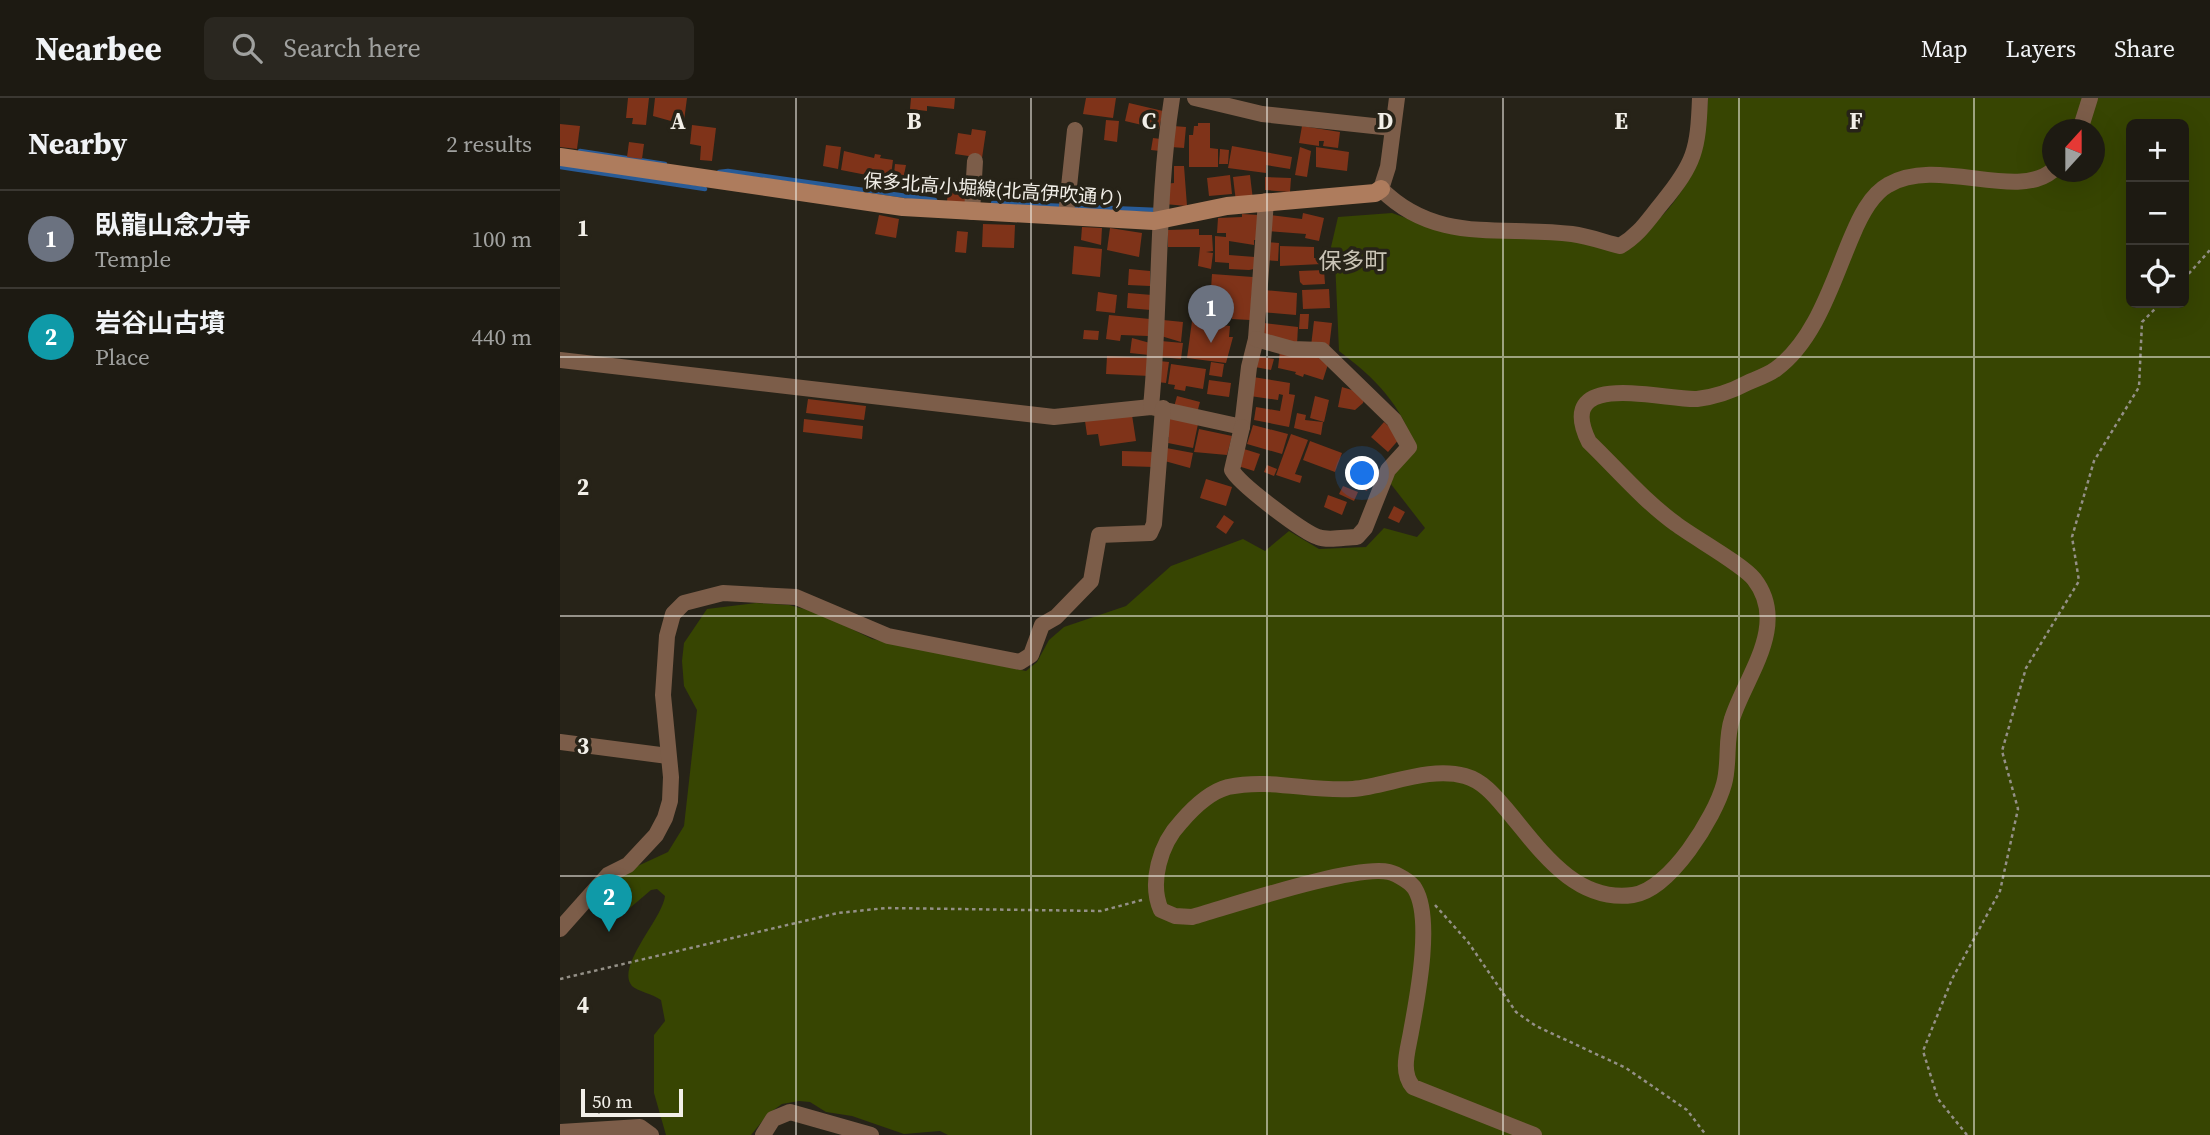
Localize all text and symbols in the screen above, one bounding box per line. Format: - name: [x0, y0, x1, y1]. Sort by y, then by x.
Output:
- search box: [204, 17, 694, 80]
- text: Nearbee: [35, 26, 162, 71]
- icon: search: [228, 29, 266, 67]
- text: Search here: [284, 30, 421, 66]
- text: Map: [1921, 32, 1968, 65]
- text: Layers: [2006, 32, 2076, 65]
- text: Share: [2114, 32, 2175, 65]
- text: A: [670, 105, 686, 137]
- text: B: [907, 105, 922, 137]
- text: C: [1142, 105, 1156, 137]
- text: D: [1377, 105, 1393, 137]
- text: E: [1614, 105, 1628, 137]
- text: F: [1849, 105, 1863, 137]
- north arrow: [2042, 119, 2105, 182]
- map controls: [2126, 119, 2189, 308]
- button: +: [2126, 119, 2189, 182]
- text: Nearby: [28, 123, 127, 164]
- text: 2 results: [446, 128, 532, 160]
- street label: 保多北高小堀線(北高伊吹通り): [862, 167, 1124, 211]
- button: −: [2126, 182, 2189, 245]
- text: 臥龍山念力寺: [95, 207, 251, 243]
- text: 1: [577, 212, 589, 244]
- text: 1: [45, 223, 57, 255]
- text: 100 m: [471, 223, 532, 255]
- text: Temple: [95, 243, 171, 275]
- district label: 保多町: [1319, 245, 1388, 277]
- button: locate: [2126, 245, 2189, 308]
- pin: 1: [1188, 285, 1234, 343]
- text: 岩谷山古墳: [95, 305, 225, 341]
- text: 2: [45, 321, 57, 353]
- text: 440 m: [471, 321, 532, 353]
- text: Place: [95, 341, 150, 373]
- your location: [1345, 456, 1379, 490]
- text: 2: [577, 471, 589, 503]
- text: 3: [577, 730, 589, 762]
- pin: 2: [586, 874, 632, 932]
- text: 4: [577, 989, 589, 1021]
- scale bar: [581, 1086, 682, 1118]
- text: 50 m: [592, 1088, 633, 1114]

